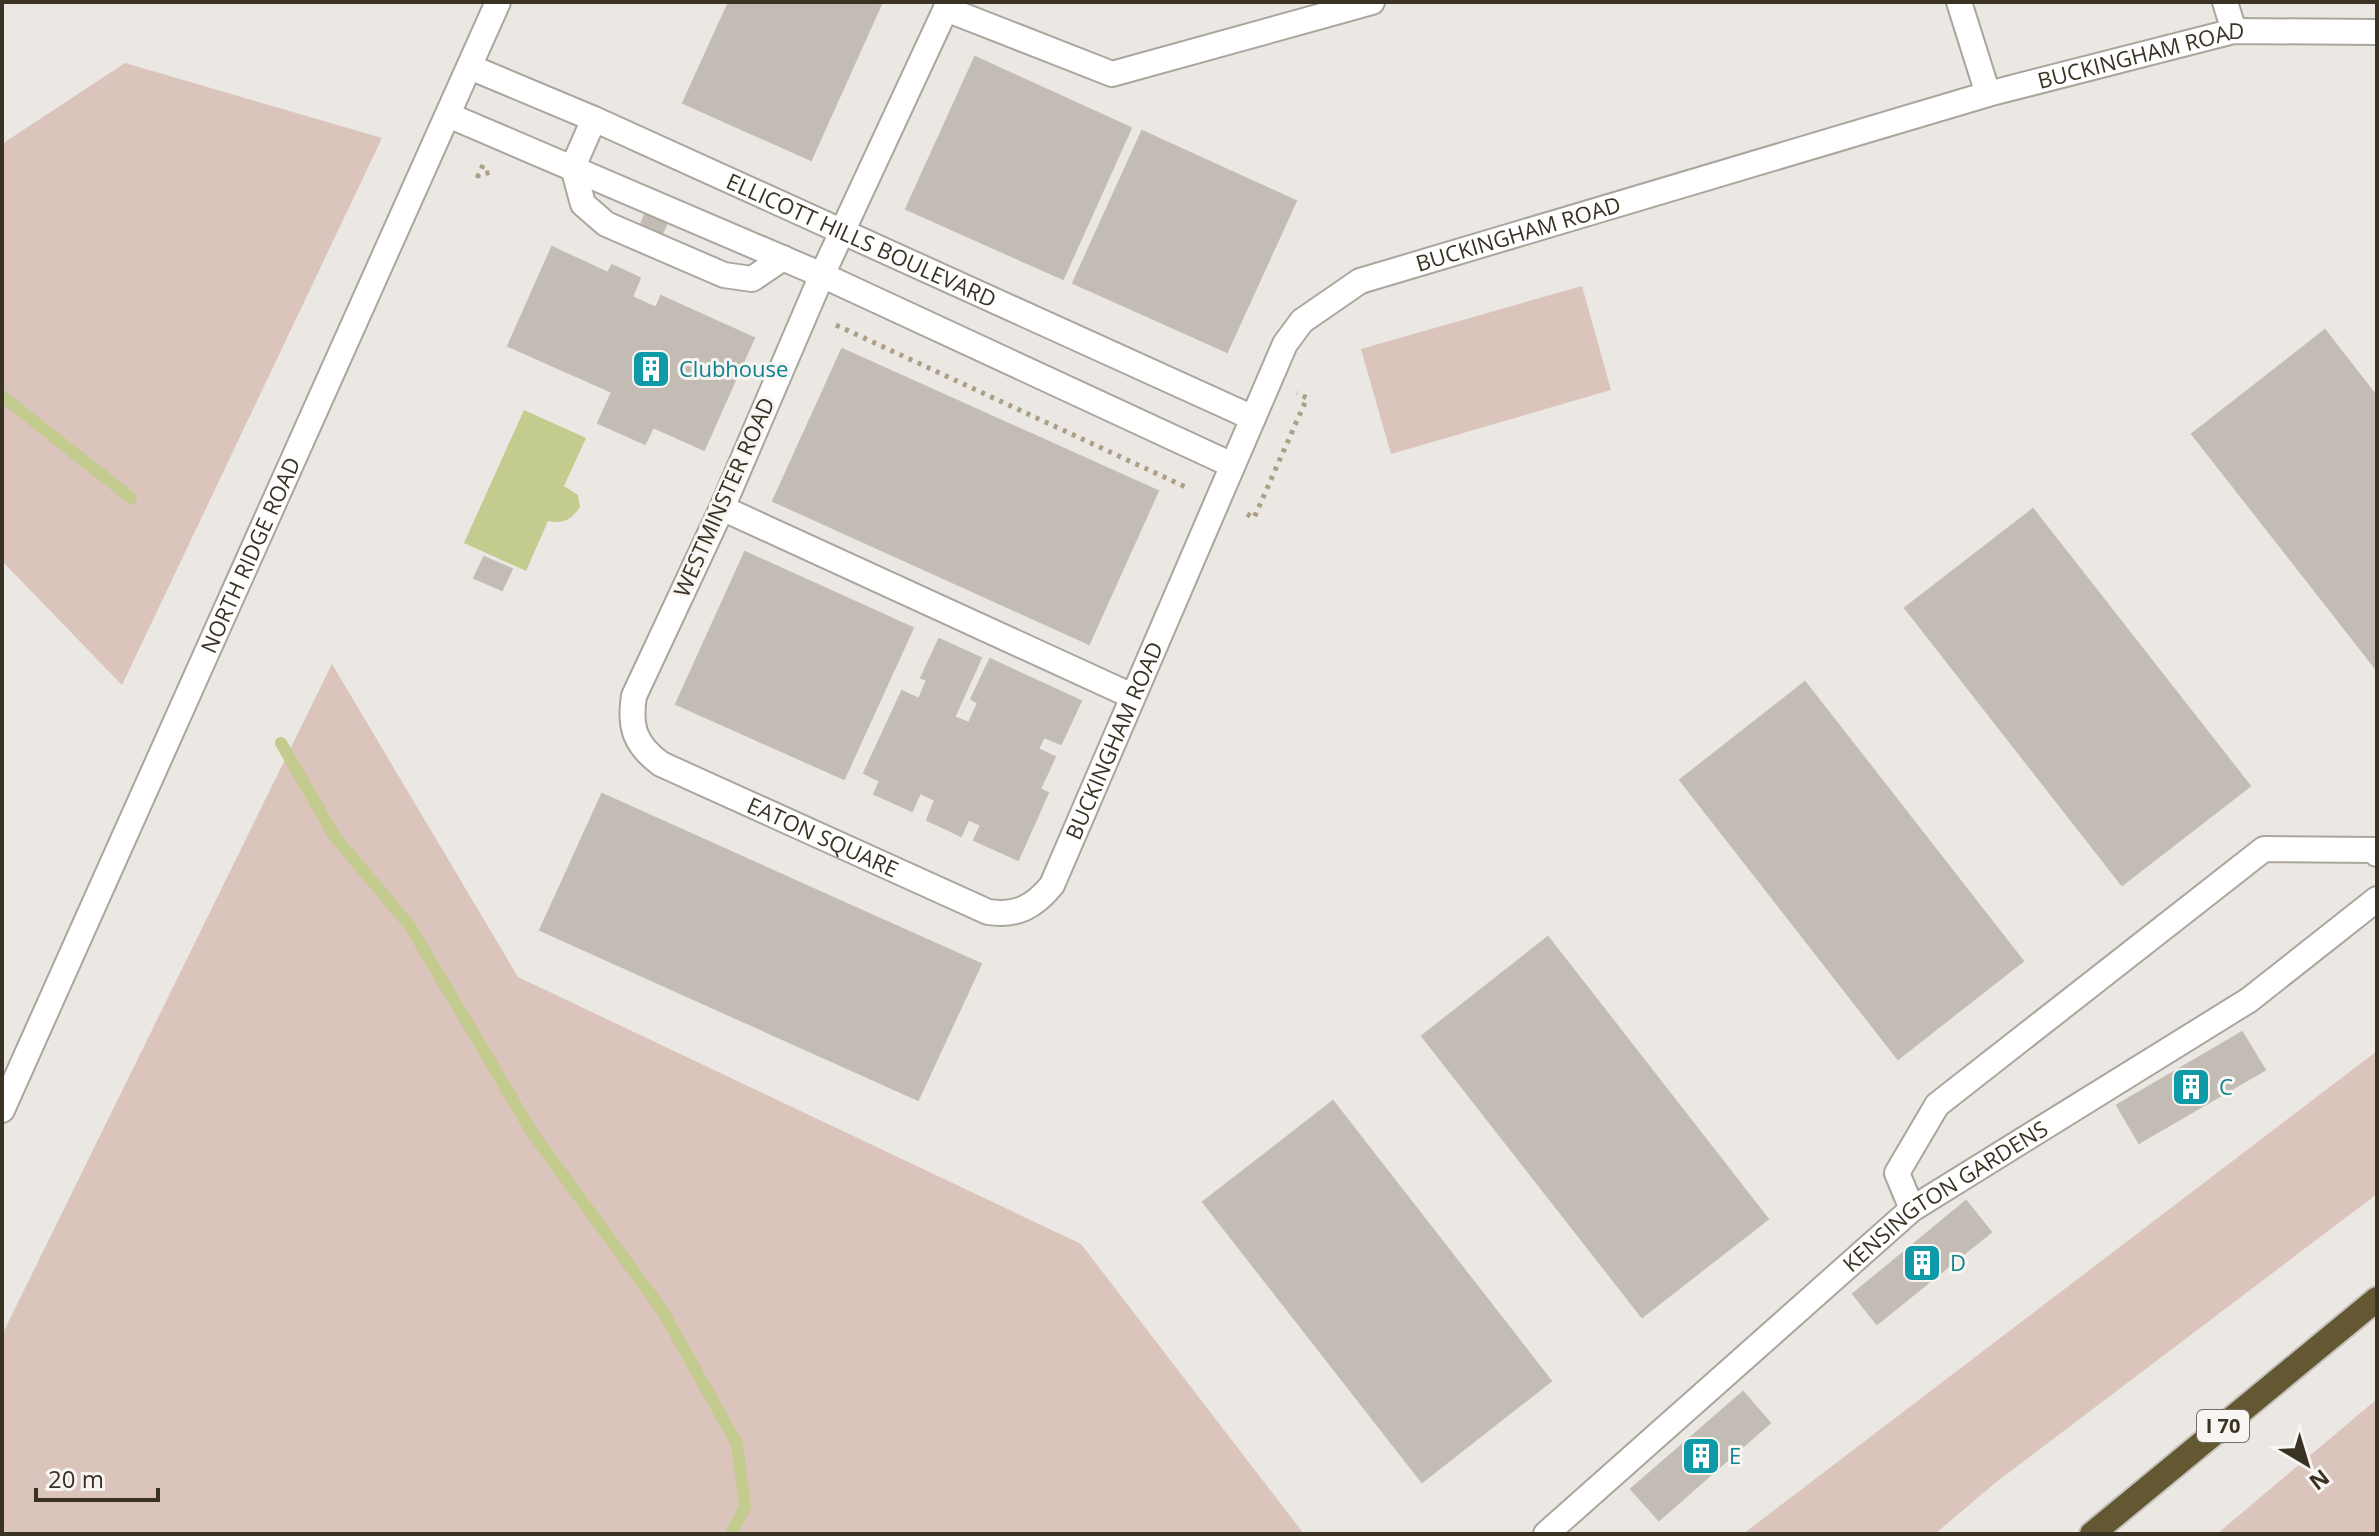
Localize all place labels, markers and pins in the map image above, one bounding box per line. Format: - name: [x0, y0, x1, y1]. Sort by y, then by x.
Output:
- building icon: Clubhouse: [630, 348, 672, 390]
- place label: Clubhouse: [679, 353, 788, 383]
- building icon: C: [2170, 1066, 2212, 1108]
- place label: C: [2219, 1071, 2233, 1101]
- building icon: D: [1901, 1242, 1943, 1284]
- place label: D: [1950, 1250, 1966, 1276]
- building icon: E: [1680, 1435, 1722, 1477]
- place label: E: [1729, 1440, 1741, 1470]

